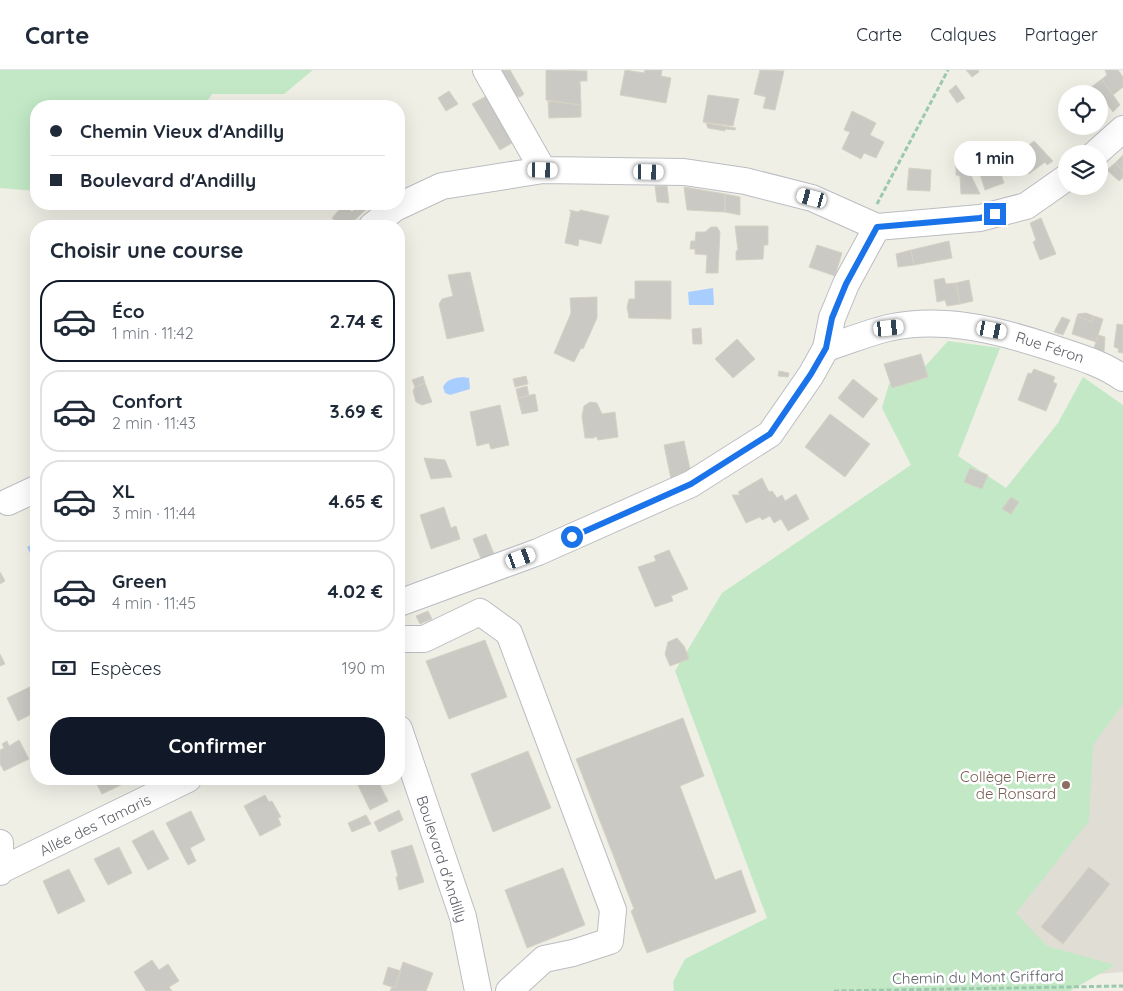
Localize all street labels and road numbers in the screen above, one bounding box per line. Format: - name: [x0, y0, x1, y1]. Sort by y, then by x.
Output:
- street label: Rue Féron: [1013, 327, 1087, 367]
- street label: Allée des Tamaris: [36, 790, 154, 860]
- street label: Boulevard d'Andilly: [412, 793, 472, 925]
- street label: Chemin du Mont Griffard: [892, 966, 1064, 988]

